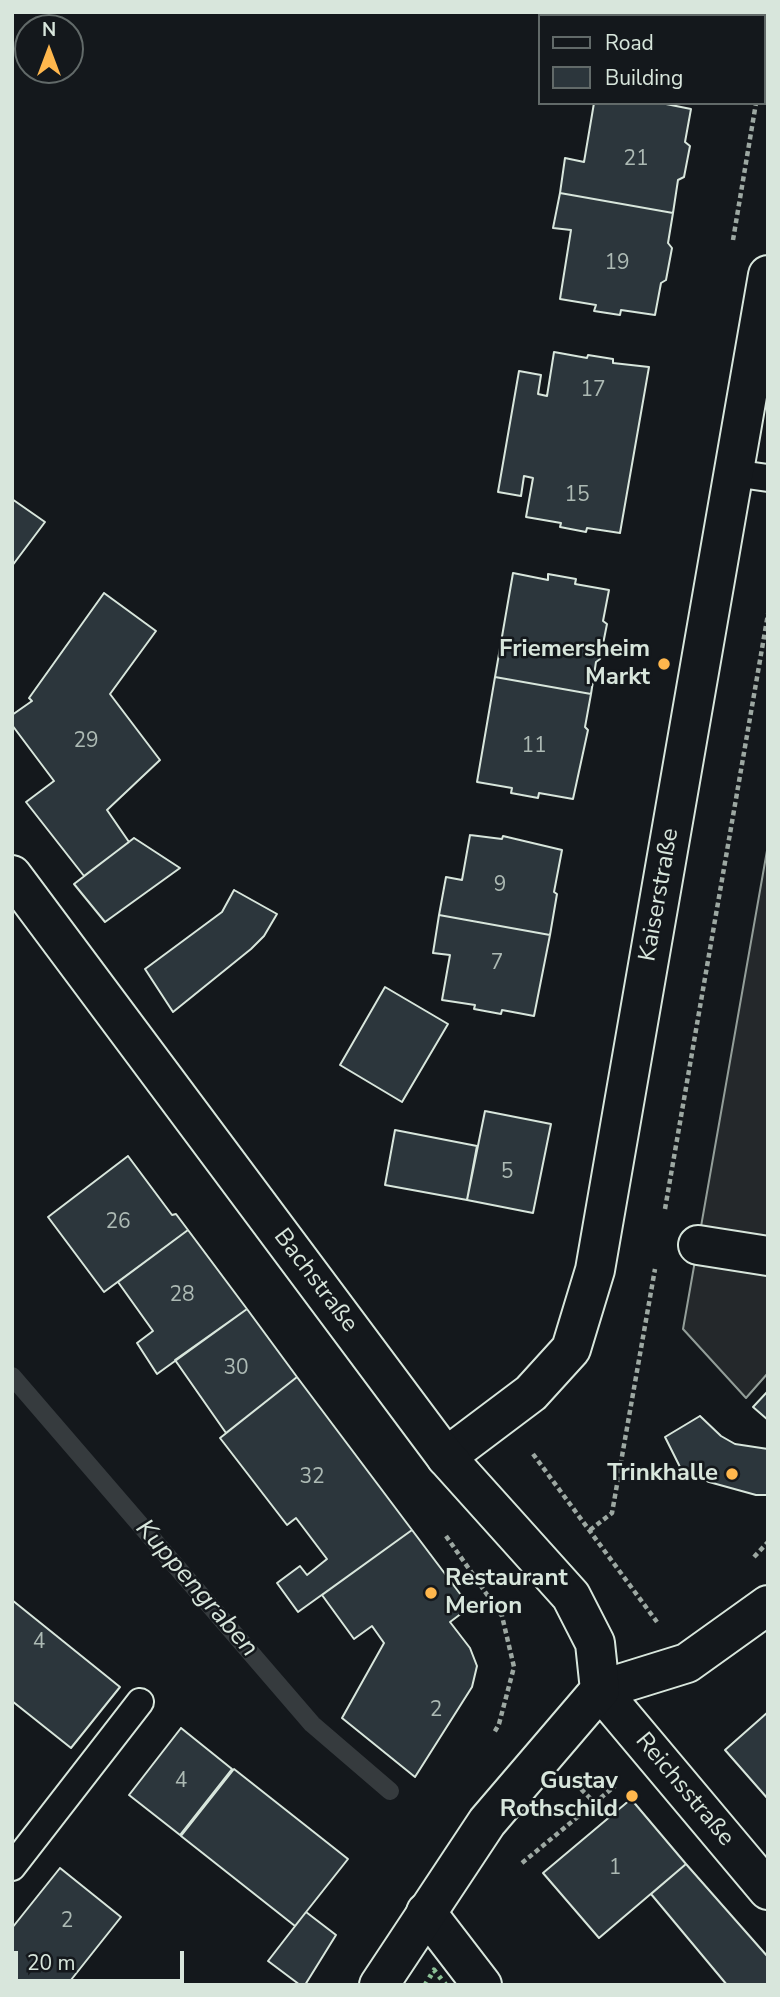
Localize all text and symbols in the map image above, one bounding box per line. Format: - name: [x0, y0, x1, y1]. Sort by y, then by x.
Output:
- north arrow: [14, 14, 84, 84]
- legend: [538, 14, 766, 105]
- text: N: [42, 17, 56, 43]
- text: Road: [605, 29, 654, 57]
- text: Building: [605, 64, 683, 92]
- house number: 21: [623, 147, 649, 173]
- house number: 19: [604, 251, 630, 277]
- house number: 17: [580, 378, 606, 404]
- house number: 15: [564, 483, 590, 509]
- place label: Friemersheim Markt: [499, 636, 650, 692]
- marker: Friemersheim Markt: [656, 656, 672, 672]
- house number: 29: [73, 729, 99, 755]
- house number: 11: [521, 734, 547, 760]
- street label: Kaiserstraße: [634, 826, 686, 964]
- house number: 9: [494, 873, 506, 899]
- house number: 7: [491, 951, 503, 977]
- house number: 5: [501, 1160, 513, 1186]
- house number: 26: [105, 1210, 131, 1236]
- street label: Bachstraße: [267, 1224, 363, 1338]
- house number: 28: [169, 1283, 195, 1309]
- house number: 30: [223, 1356, 249, 1382]
- place label: Trinkhalle: [607, 1460, 718, 1488]
- house number: 32: [299, 1465, 325, 1491]
- marker: Trinkhalle: [724, 1466, 740, 1482]
- water label: Kuppengraben: [128, 1514, 264, 1664]
- place label: Restaurant Merion: [445, 1565, 568, 1621]
- marker: Restaurant Merion: [423, 1585, 439, 1601]
- house number: 4: [33, 1630, 45, 1656]
- house number: 2: [430, 1698, 442, 1724]
- street label: Reichsstraße: [628, 1728, 740, 1852]
- place label: Gustav Rothschild: [500, 1768, 618, 1824]
- house number: 4: [175, 1769, 187, 1795]
- marker: Gustav Rothschild: [624, 1788, 640, 1804]
- house number: 1: [609, 1856, 621, 1882]
- house number: 2: [61, 1909, 73, 1935]
- scale bar: [18, 1938, 187, 1982]
- text: 20 m: [27, 1949, 76, 1977]

